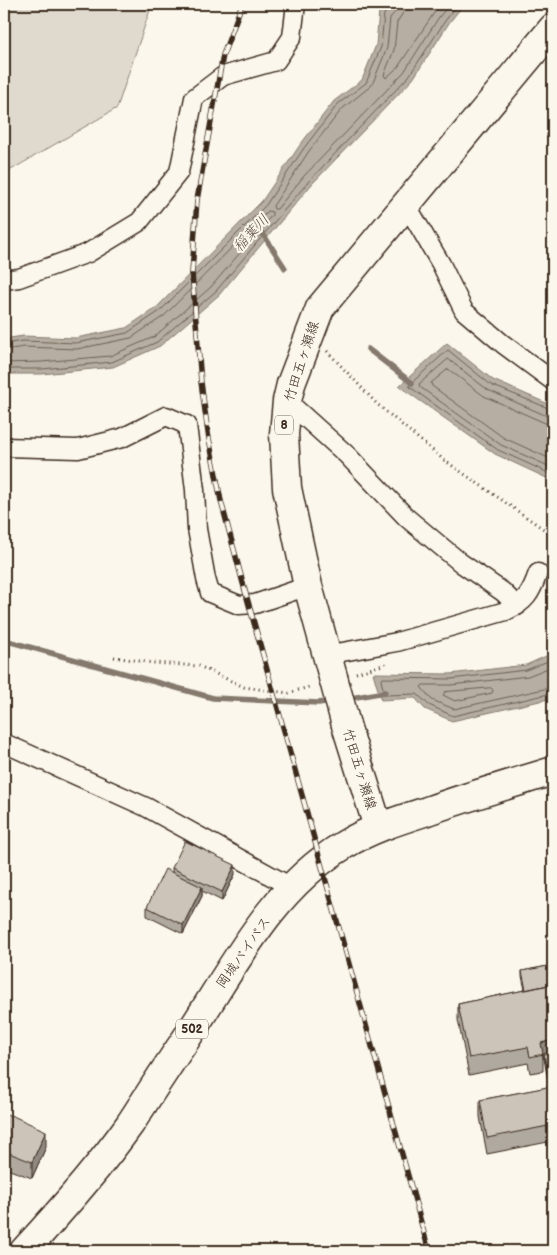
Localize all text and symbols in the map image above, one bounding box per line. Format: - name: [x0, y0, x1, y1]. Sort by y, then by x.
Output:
- water label: 稲葉川: [229, 210, 274, 256]
- street label: 竹田五ヶ瀬線: [280, 319, 323, 404]
- road number: 8: [275, 416, 293, 434]
- street label: 竹田五ヶ瀬線: [339, 726, 380, 812]
- street label: 岡城バイパス: [212, 913, 274, 991]
- road number: 502: [176, 1020, 208, 1038]

